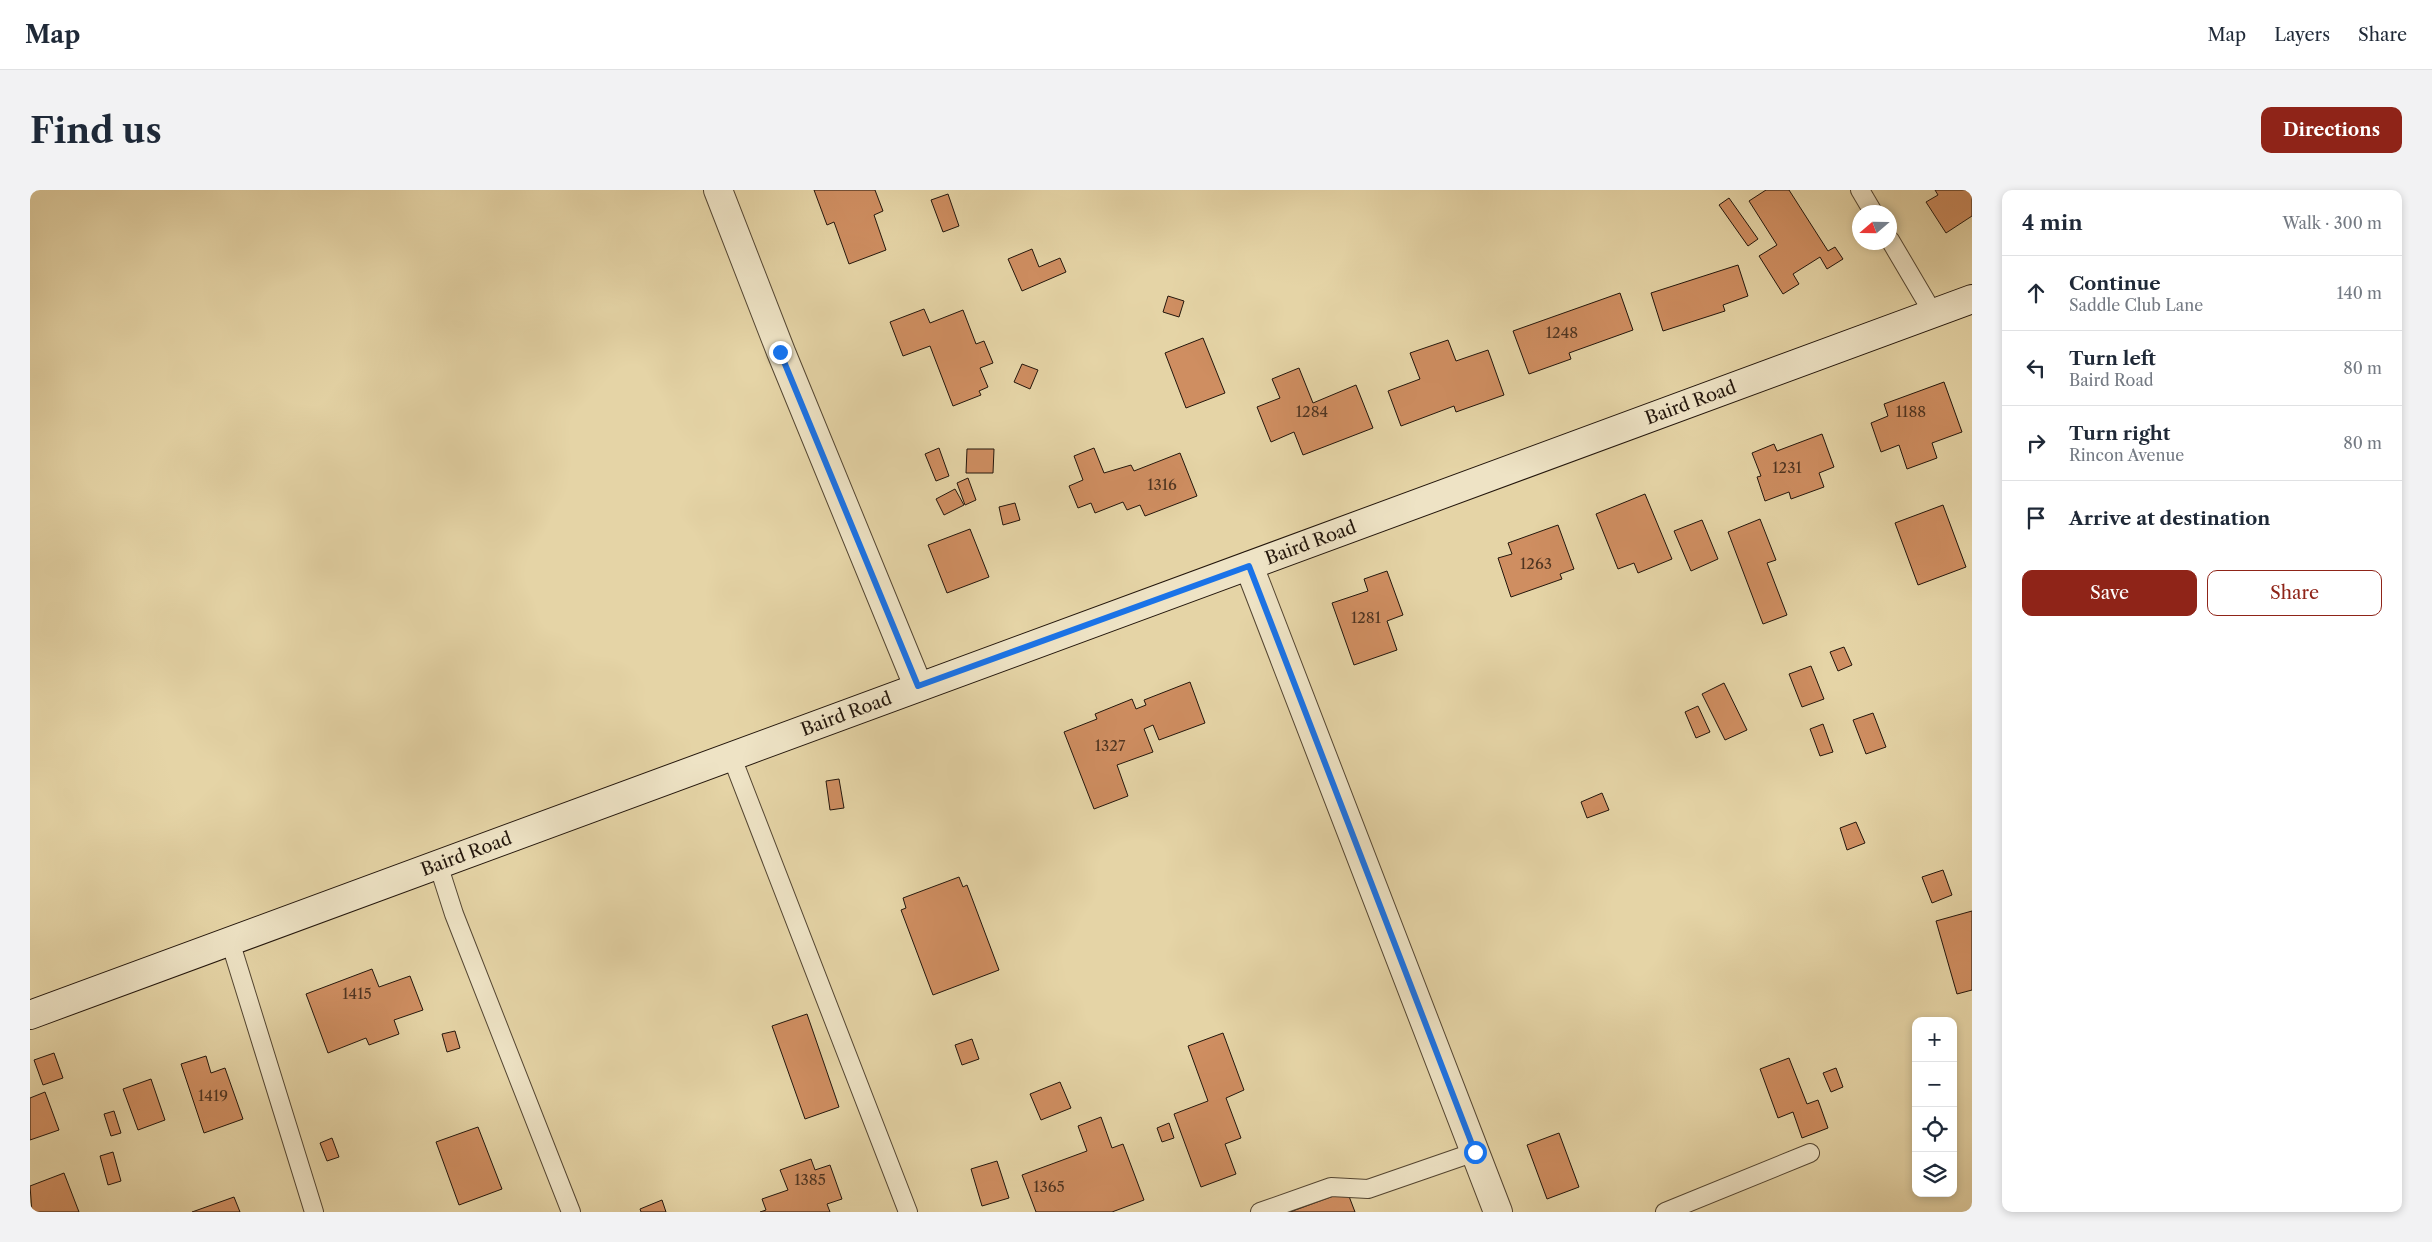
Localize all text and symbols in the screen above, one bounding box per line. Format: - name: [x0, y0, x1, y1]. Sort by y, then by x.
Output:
- text: Map: [25, 20, 80, 49]
- text: Map: [2208, 24, 2246, 46]
- text: Layers: [2274, 24, 2330, 46]
- text: Share: [2358, 24, 2407, 46]
- button: Directions: [2261, 107, 2402, 153]
- text: Find us: [30, 109, 162, 152]
- north arrow: [1852, 205, 1897, 250]
- text: 4 min: [2022, 210, 2083, 235]
- text: Walk · 300 m: [2283, 213, 2382, 233]
- text: Continue: [2069, 272, 2161, 295]
- icon: ahead: [2022, 279, 2050, 307]
- text: 140 m: [2337, 283, 2382, 303]
- text: Saddle Club Lane: [2069, 295, 2203, 315]
- house number: 1248: [1546, 323, 1578, 342]
- route end: [769, 341, 792, 364]
- text: Turn left: [2069, 347, 2156, 370]
- icon: left: [2022, 354, 2050, 382]
- text: 80 m: [2343, 358, 2382, 378]
- text: Baird Road: [2069, 370, 2154, 390]
- street label: Baird Road: [1642, 376, 1739, 430]
- house number: 1284: [1296, 402, 1328, 421]
- house number: 1188: [1896, 402, 1926, 421]
- text: Turn right: [2069, 422, 2170, 445]
- icon: right: [2022, 429, 2050, 457]
- text: 80 m: [2343, 433, 2382, 453]
- text: Rincon Avenue: [2069, 445, 2184, 465]
- house number: 1231: [1772, 458, 1802, 477]
- house number: 1316: [1147, 475, 1177, 494]
- icon: arrive: [2022, 504, 2050, 532]
- text: Arrive at destination: [2069, 507, 2270, 530]
- street label: Baird Road: [1262, 516, 1359, 570]
- house number: 1263: [1520, 554, 1552, 573]
- button: Save: [2022, 570, 2197, 616]
- button: Share: [2207, 570, 2382, 616]
- house number: 1281: [1351, 608, 1382, 627]
- street label: Baird Road: [798, 687, 895, 741]
- house number: 1327: [1095, 736, 1126, 755]
- street label: Baird Road: [418, 827, 515, 881]
- house number: 1415: [342, 984, 372, 1003]
- map controls: [1912, 1017, 1957, 1197]
- button: +: [1912, 1017, 1957, 1062]
- button: −: [1912, 1062, 1957, 1107]
- house number: 1419: [198, 1086, 228, 1105]
- button: locate: [1912, 1107, 1957, 1152]
- route start: [1464, 1141, 1487, 1164]
- button: layers: [1912, 1152, 1957, 1197]
- house number: 1385: [794, 1170, 826, 1189]
- house number: 1365: [1033, 1177, 1065, 1196]

